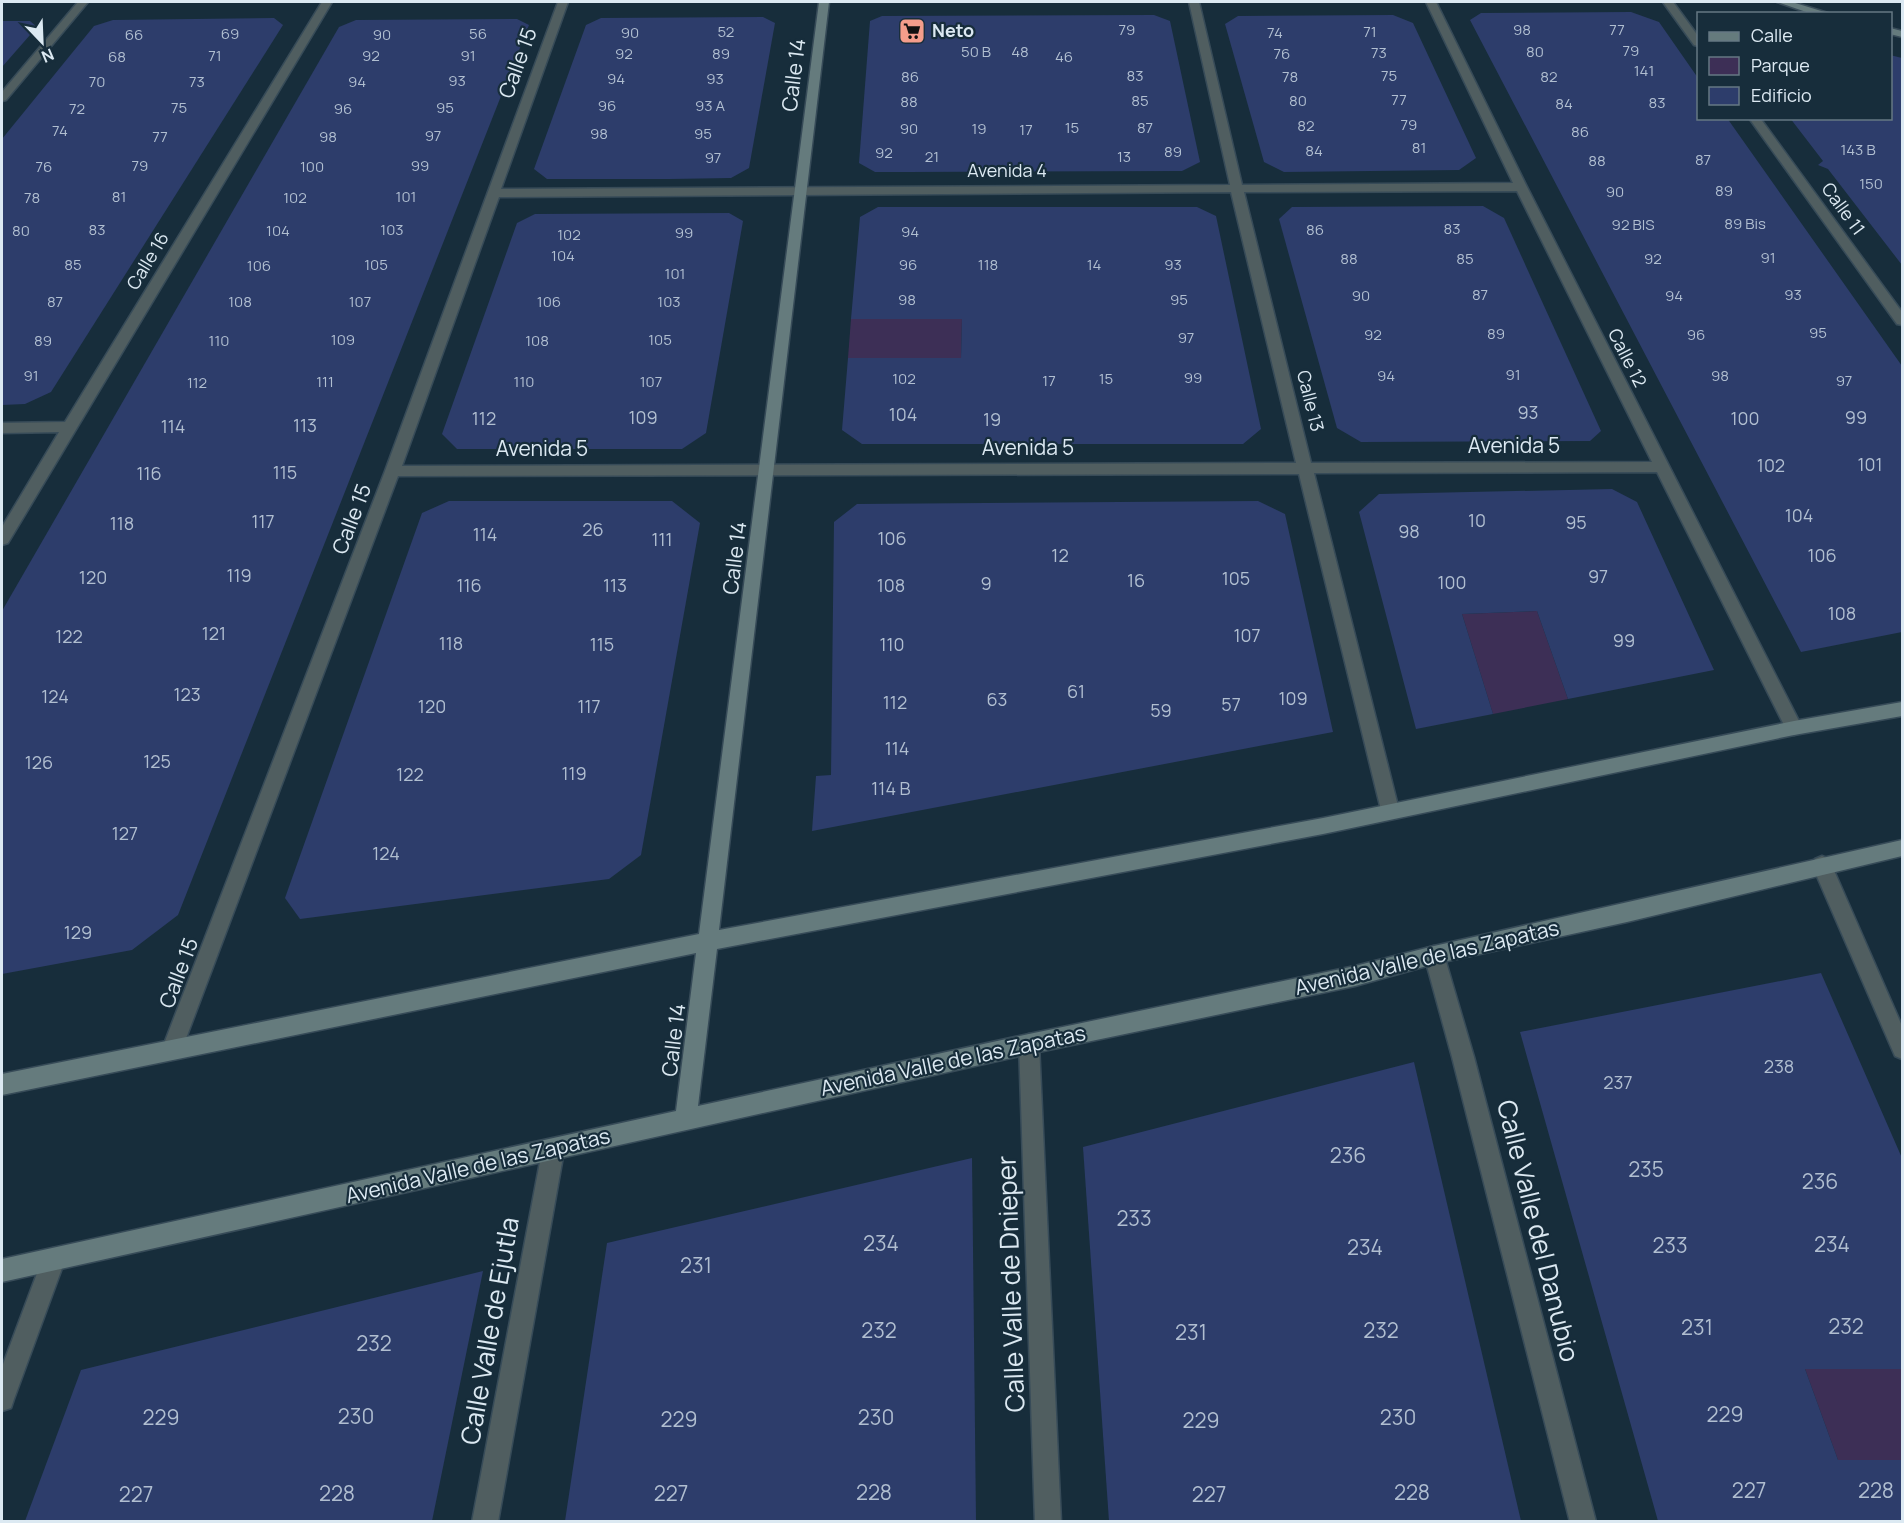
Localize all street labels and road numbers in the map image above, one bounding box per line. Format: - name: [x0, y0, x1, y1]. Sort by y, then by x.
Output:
- street label: Calle 15: [491, 23, 543, 102]
- street label: Calle 14: [775, 37, 811, 113]
- street label: Avenida 4: [967, 158, 1047, 182]
- street label: Calle 11: [1817, 177, 1871, 240]
- street label: Calle 16: [120, 227, 174, 294]
- street label: Calle 12: [1603, 324, 1653, 391]
- street label: Calle 13: [1292, 368, 1330, 434]
- street label: Avenida 5: [1468, 431, 1560, 459]
- street label: Avenida 5: [982, 433, 1074, 461]
- street label: Avenida 5: [496, 434, 588, 462]
- street label: Calle 15: [325, 479, 377, 558]
- street label: Calle 14: [716, 520, 752, 596]
- street label: Avenida Valle de las Zapatas: [1292, 913, 1562, 1001]
- street label: Calle 15: [152, 933, 204, 1012]
- street label: Calle 14: [655, 1002, 691, 1078]
- street label: Avenida Valle de las Zapatas: [818, 1018, 1088, 1102]
- street label: Calle Valle del Danubio: [1489, 1096, 1589, 1365]
- street label: Avenida Valle de las Zapatas: [343, 1121, 613, 1209]
- street label: Calle Valle de Dnieper: [988, 1155, 1032, 1413]
- street label: Calle Valle de Ejutla: [451, 1214, 527, 1448]

